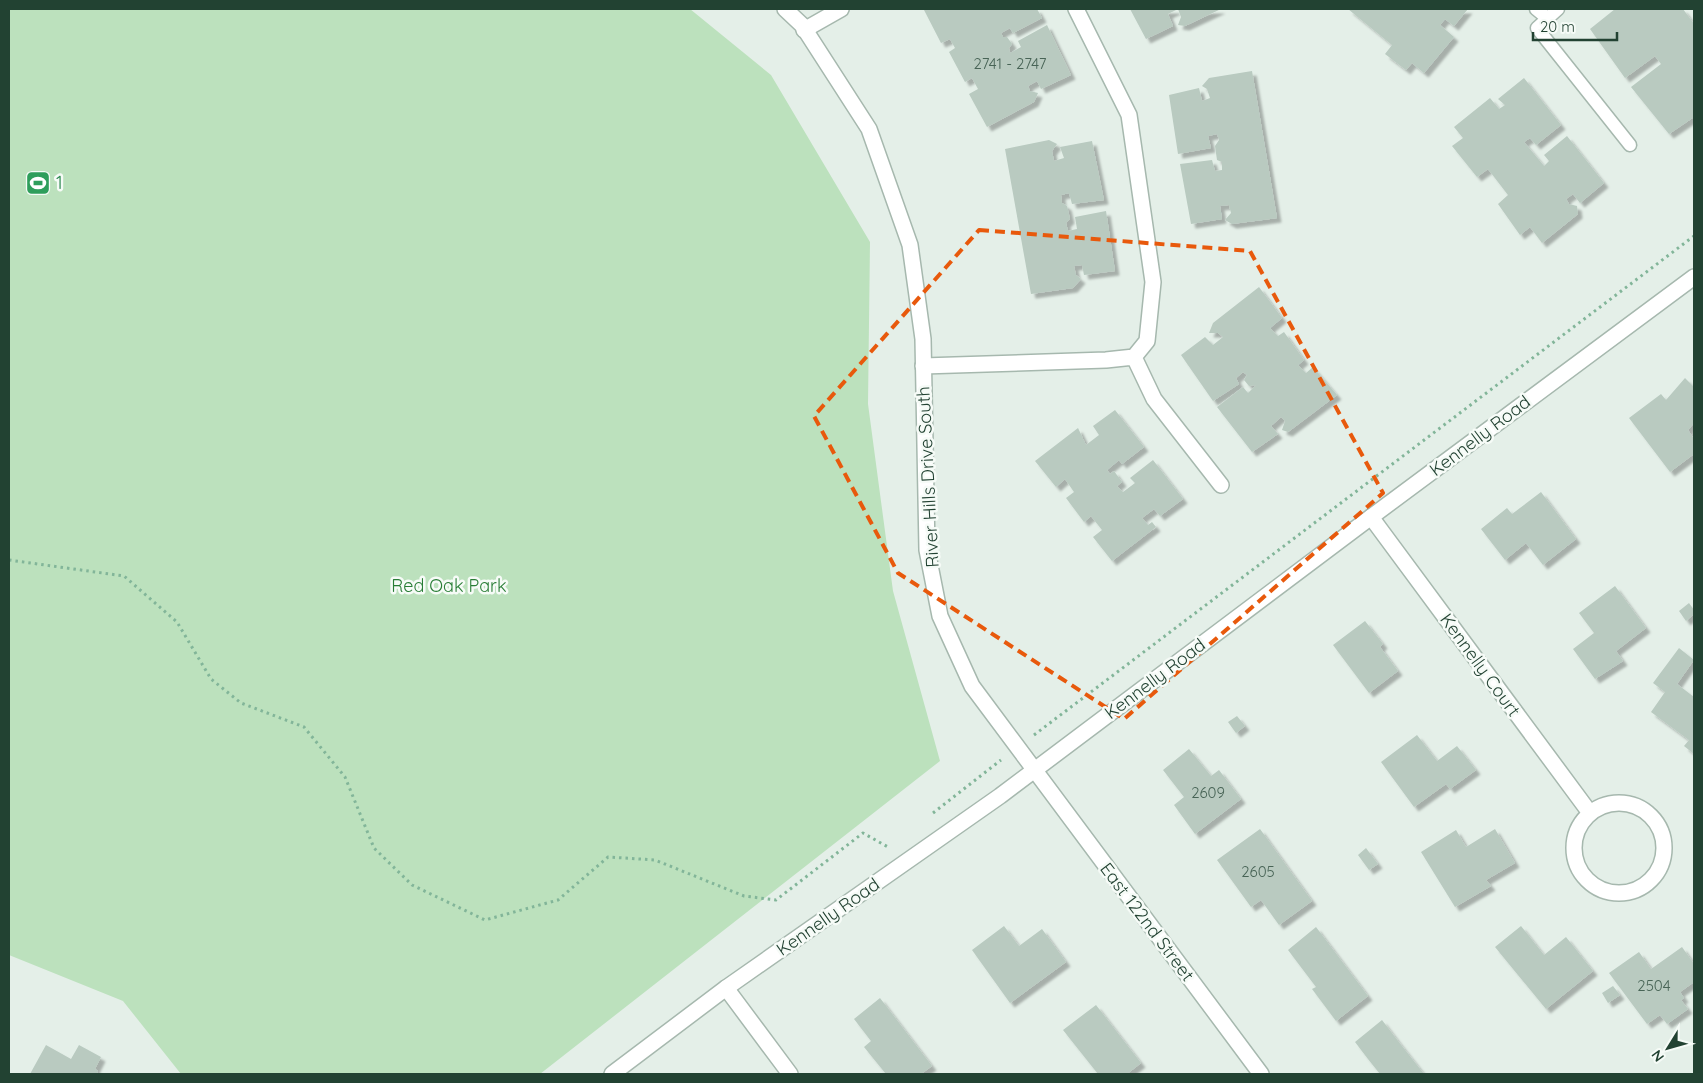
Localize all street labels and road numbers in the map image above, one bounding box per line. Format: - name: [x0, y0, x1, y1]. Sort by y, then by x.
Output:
- street label: River Hills Drive South: [911, 386, 944, 568]
- street label: Kennelly Road: [1425, 390, 1535, 481]
- street label: Kennelly Court: [1435, 609, 1526, 721]
- street label: Kennelly Road: [1100, 633, 1210, 724]
- street label: East 122nd Street: [1095, 858, 1200, 986]
- street label: Kennelly Road: [772, 873, 884, 961]

